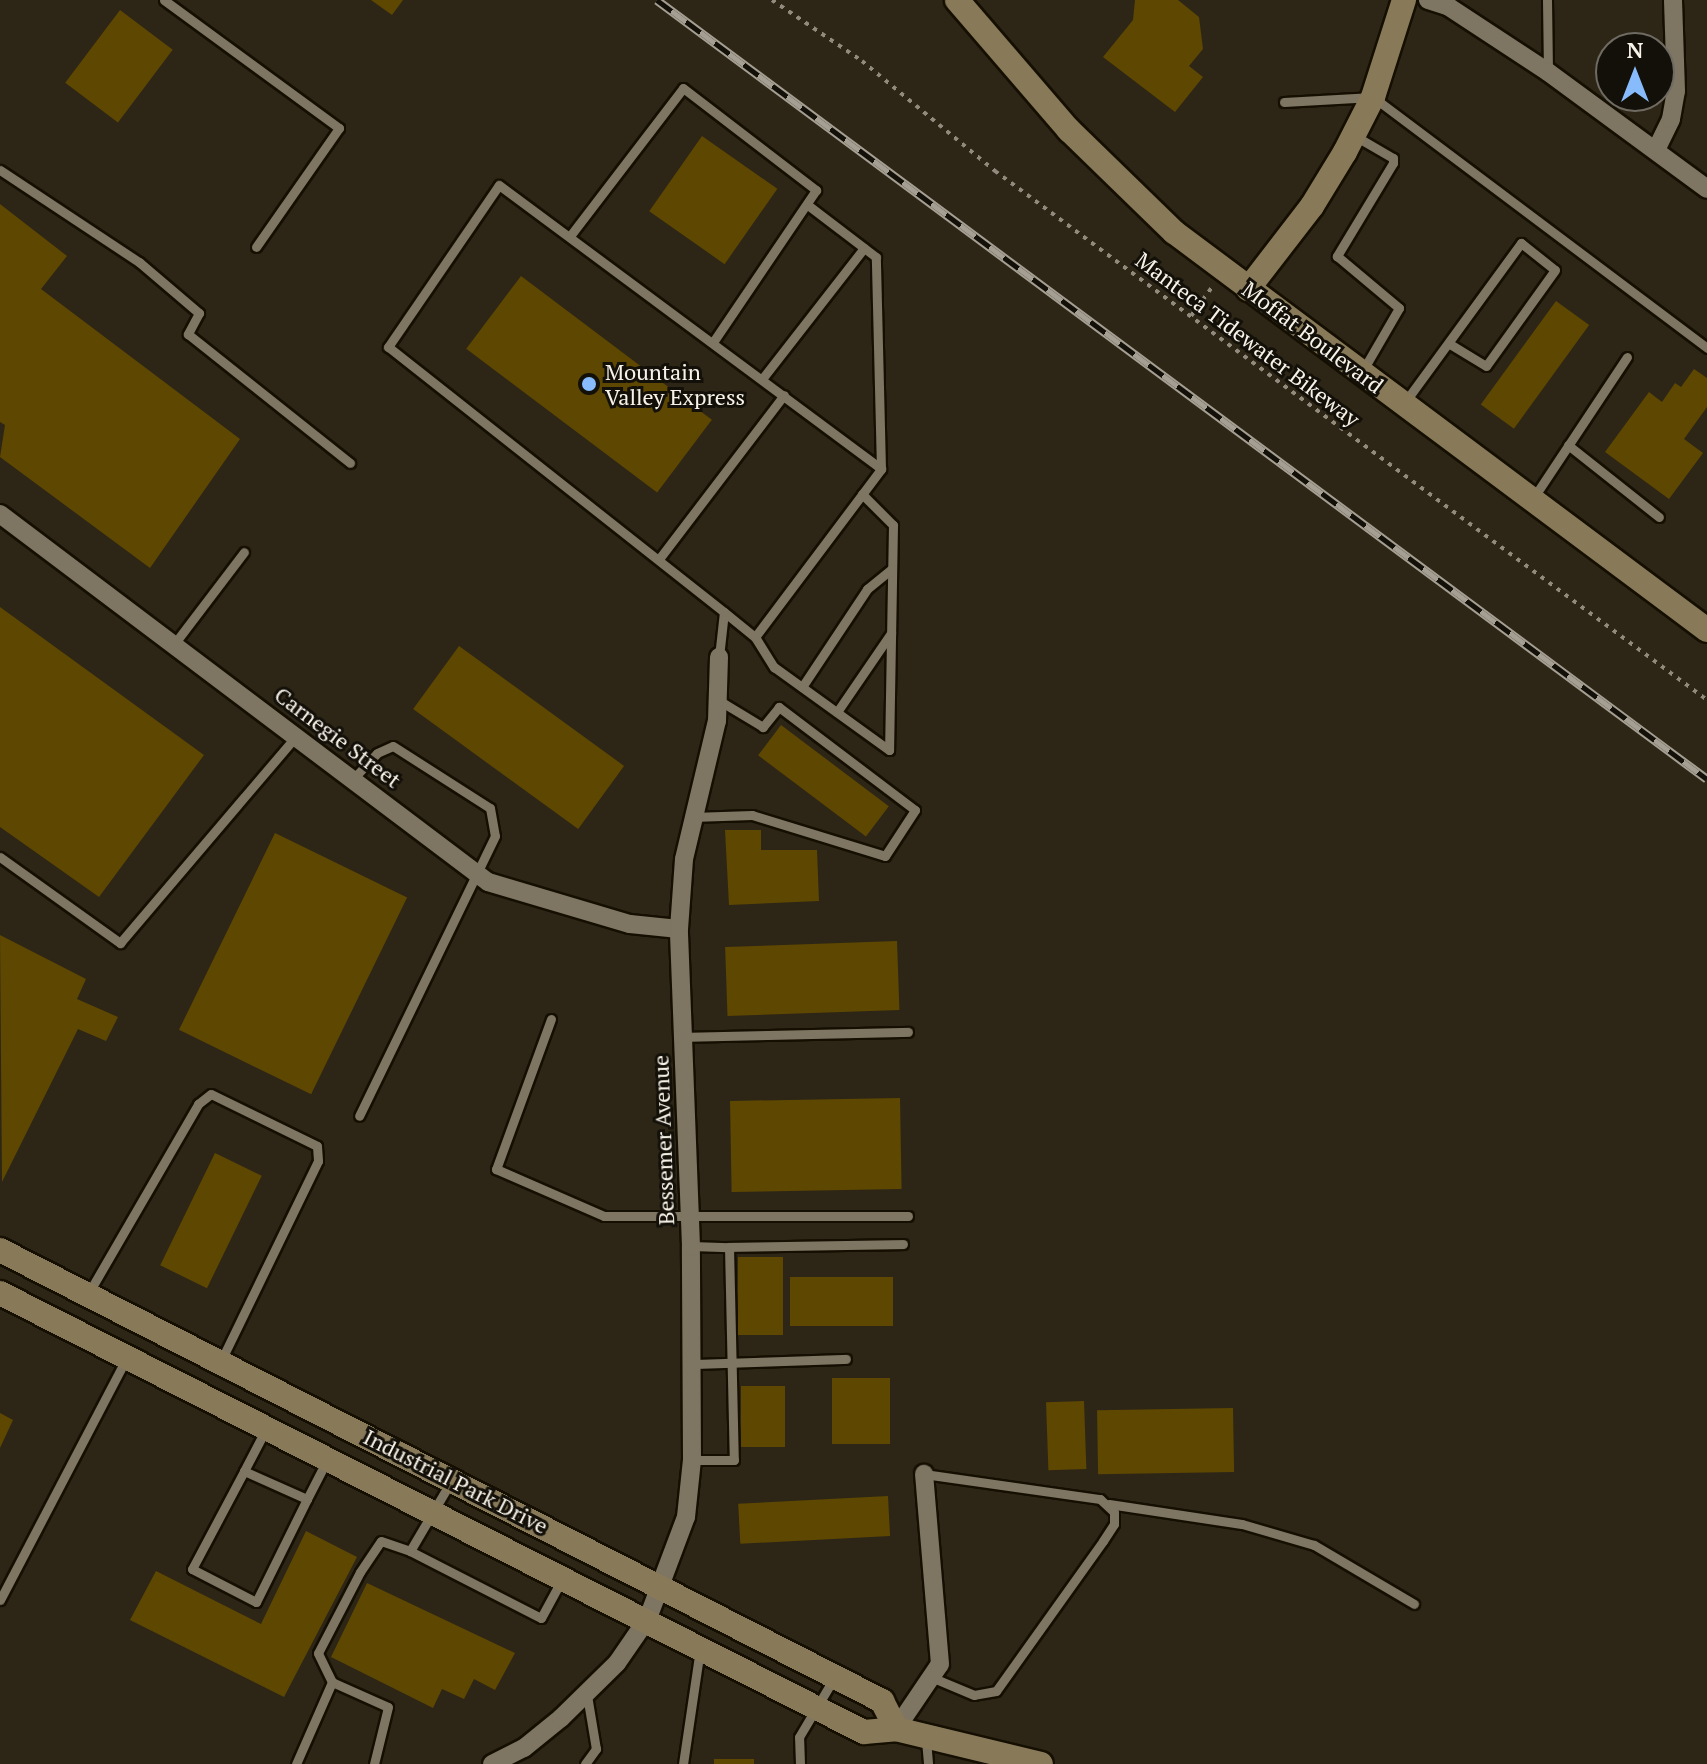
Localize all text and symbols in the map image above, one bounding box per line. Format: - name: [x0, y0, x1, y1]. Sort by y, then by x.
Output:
- north arrow: [1595, 32, 1675, 112]
- text: N: [1627, 35, 1643, 64]
- street label: Manteca Tidewater Bikeway: [1131, 246, 1365, 432]
- street label: Moffat Boulevard: [1237, 275, 1389, 399]
- place label: Mountain Valley Express: [605, 358, 745, 410]
- marker: Mountain Valley Express: [580, 375, 598, 393]
- street label: Carnegie Street: [270, 681, 406, 793]
- street label: Bessemer Avenue: [647, 1054, 679, 1226]
- street label: Industrial Park Drive: [359, 1423, 553, 1539]

